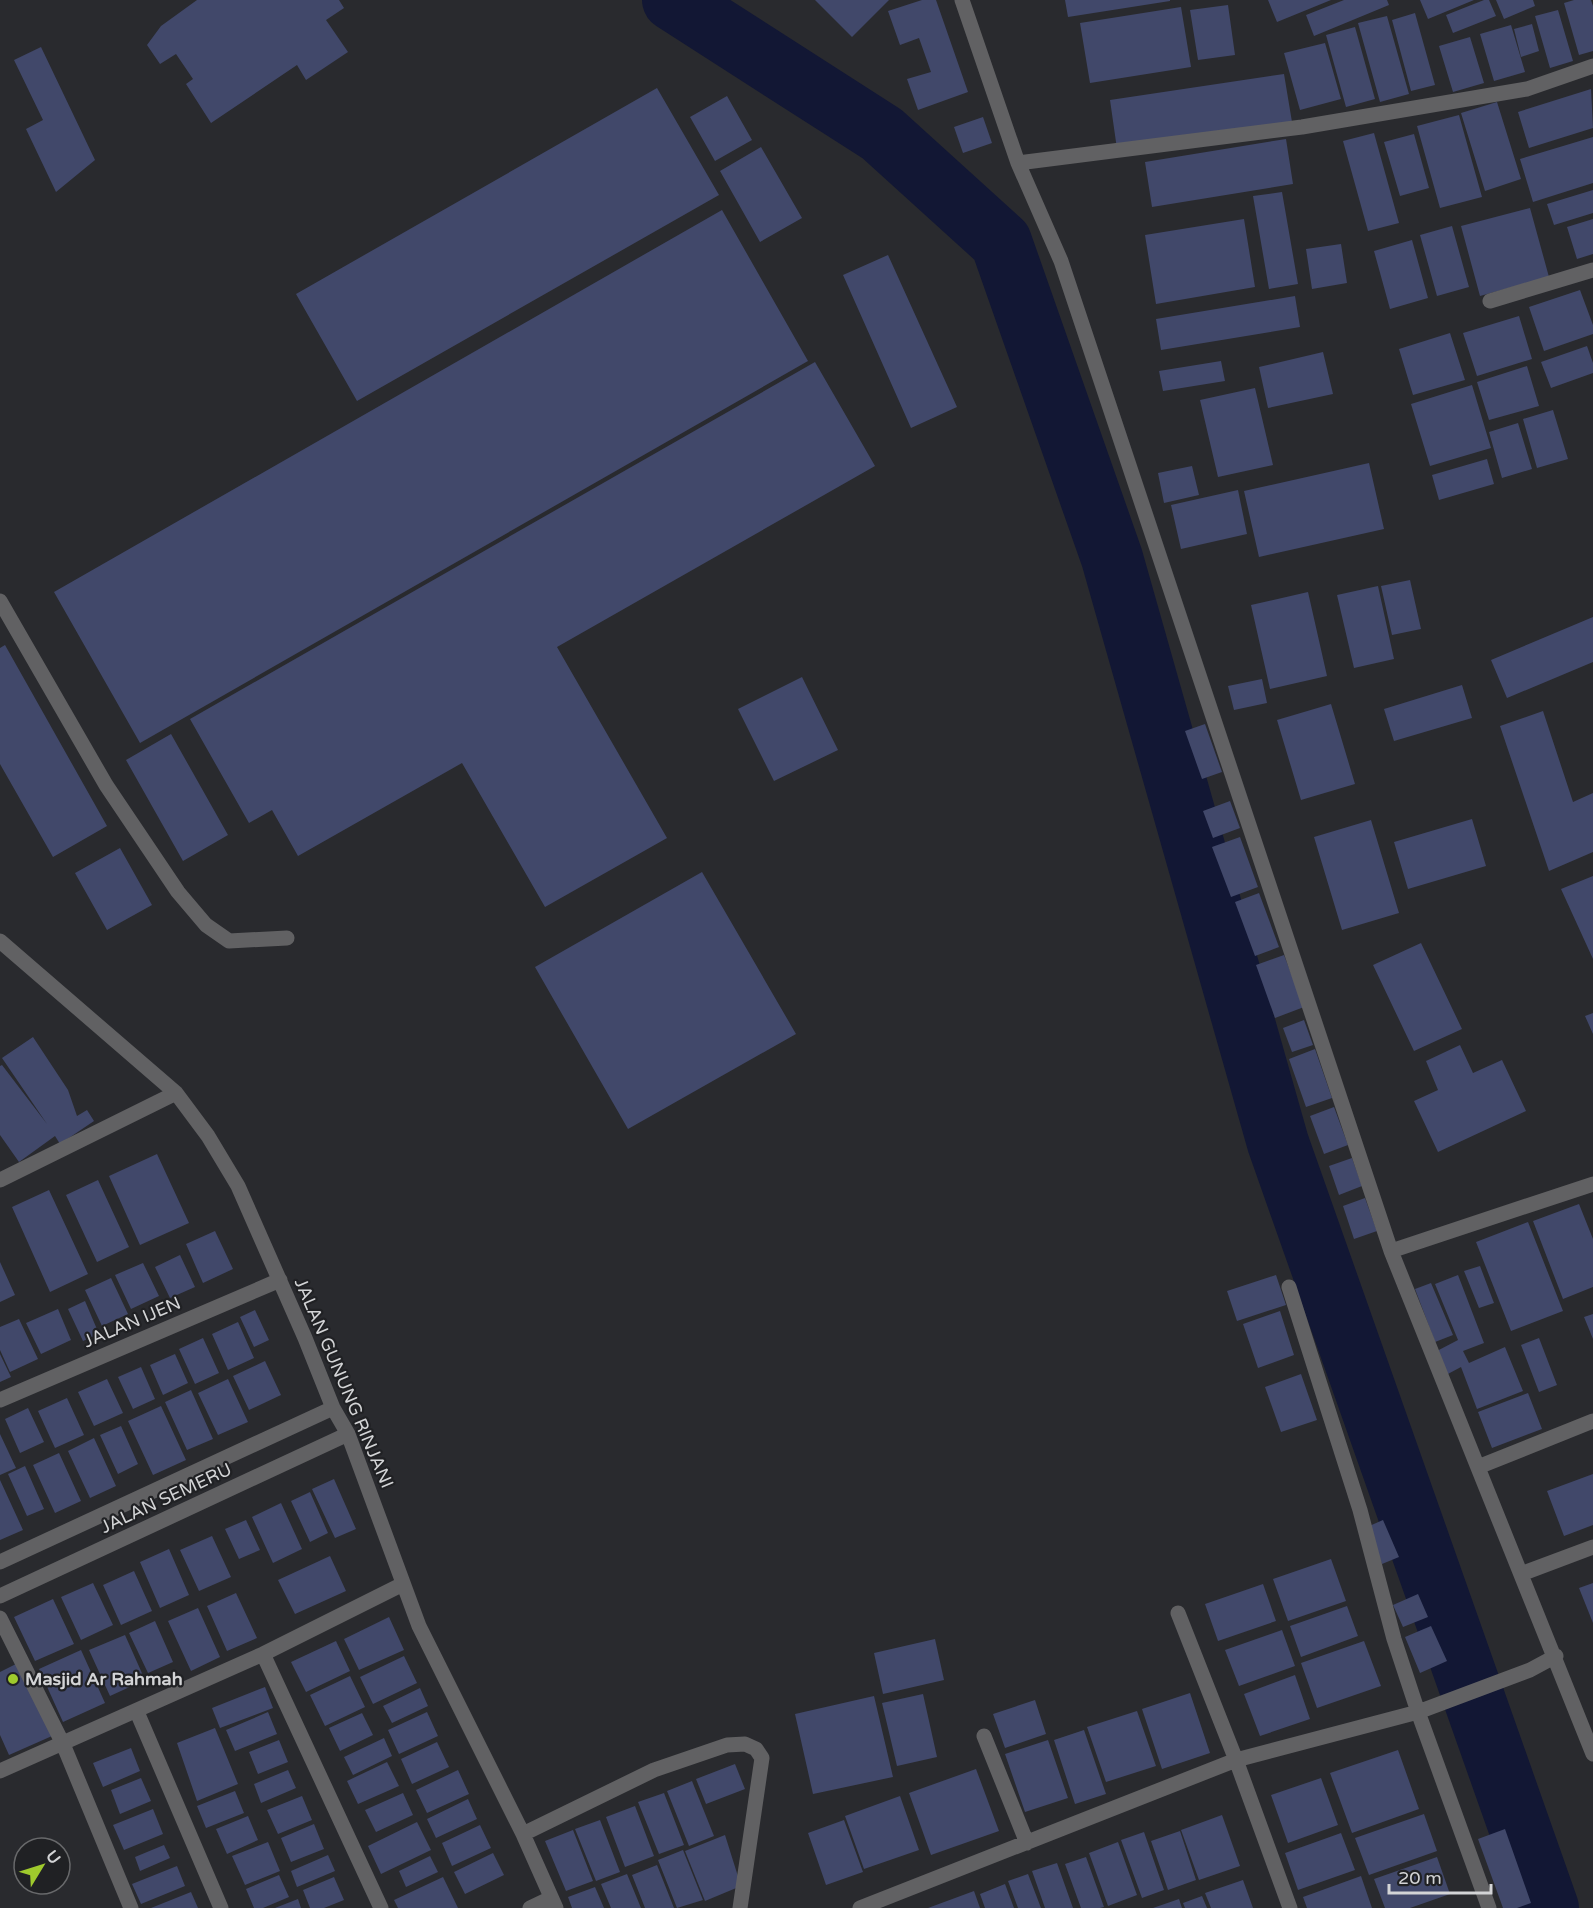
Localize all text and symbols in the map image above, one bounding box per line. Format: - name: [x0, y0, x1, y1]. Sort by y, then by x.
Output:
- street label: JALAN GUNUNG RINJANI: [290, 1275, 398, 1491]
- street label: JALAN IJEN: [80, 1292, 184, 1352]
- street label: JALAN SEMERU: [97, 1458, 235, 1538]
- place label: Masjid Ar Rahmah: [25, 1668, 183, 1690]
- marker: Masjid Ar Rahmah: [6, 1672, 20, 1686]
- north arrow: [12, 1836, 72, 1896]
- text: U: [41, 1846, 65, 1868]
- scale bar: [1389, 1857, 1491, 1895]
- text: 20 m: [1398, 1867, 1442, 1889]

